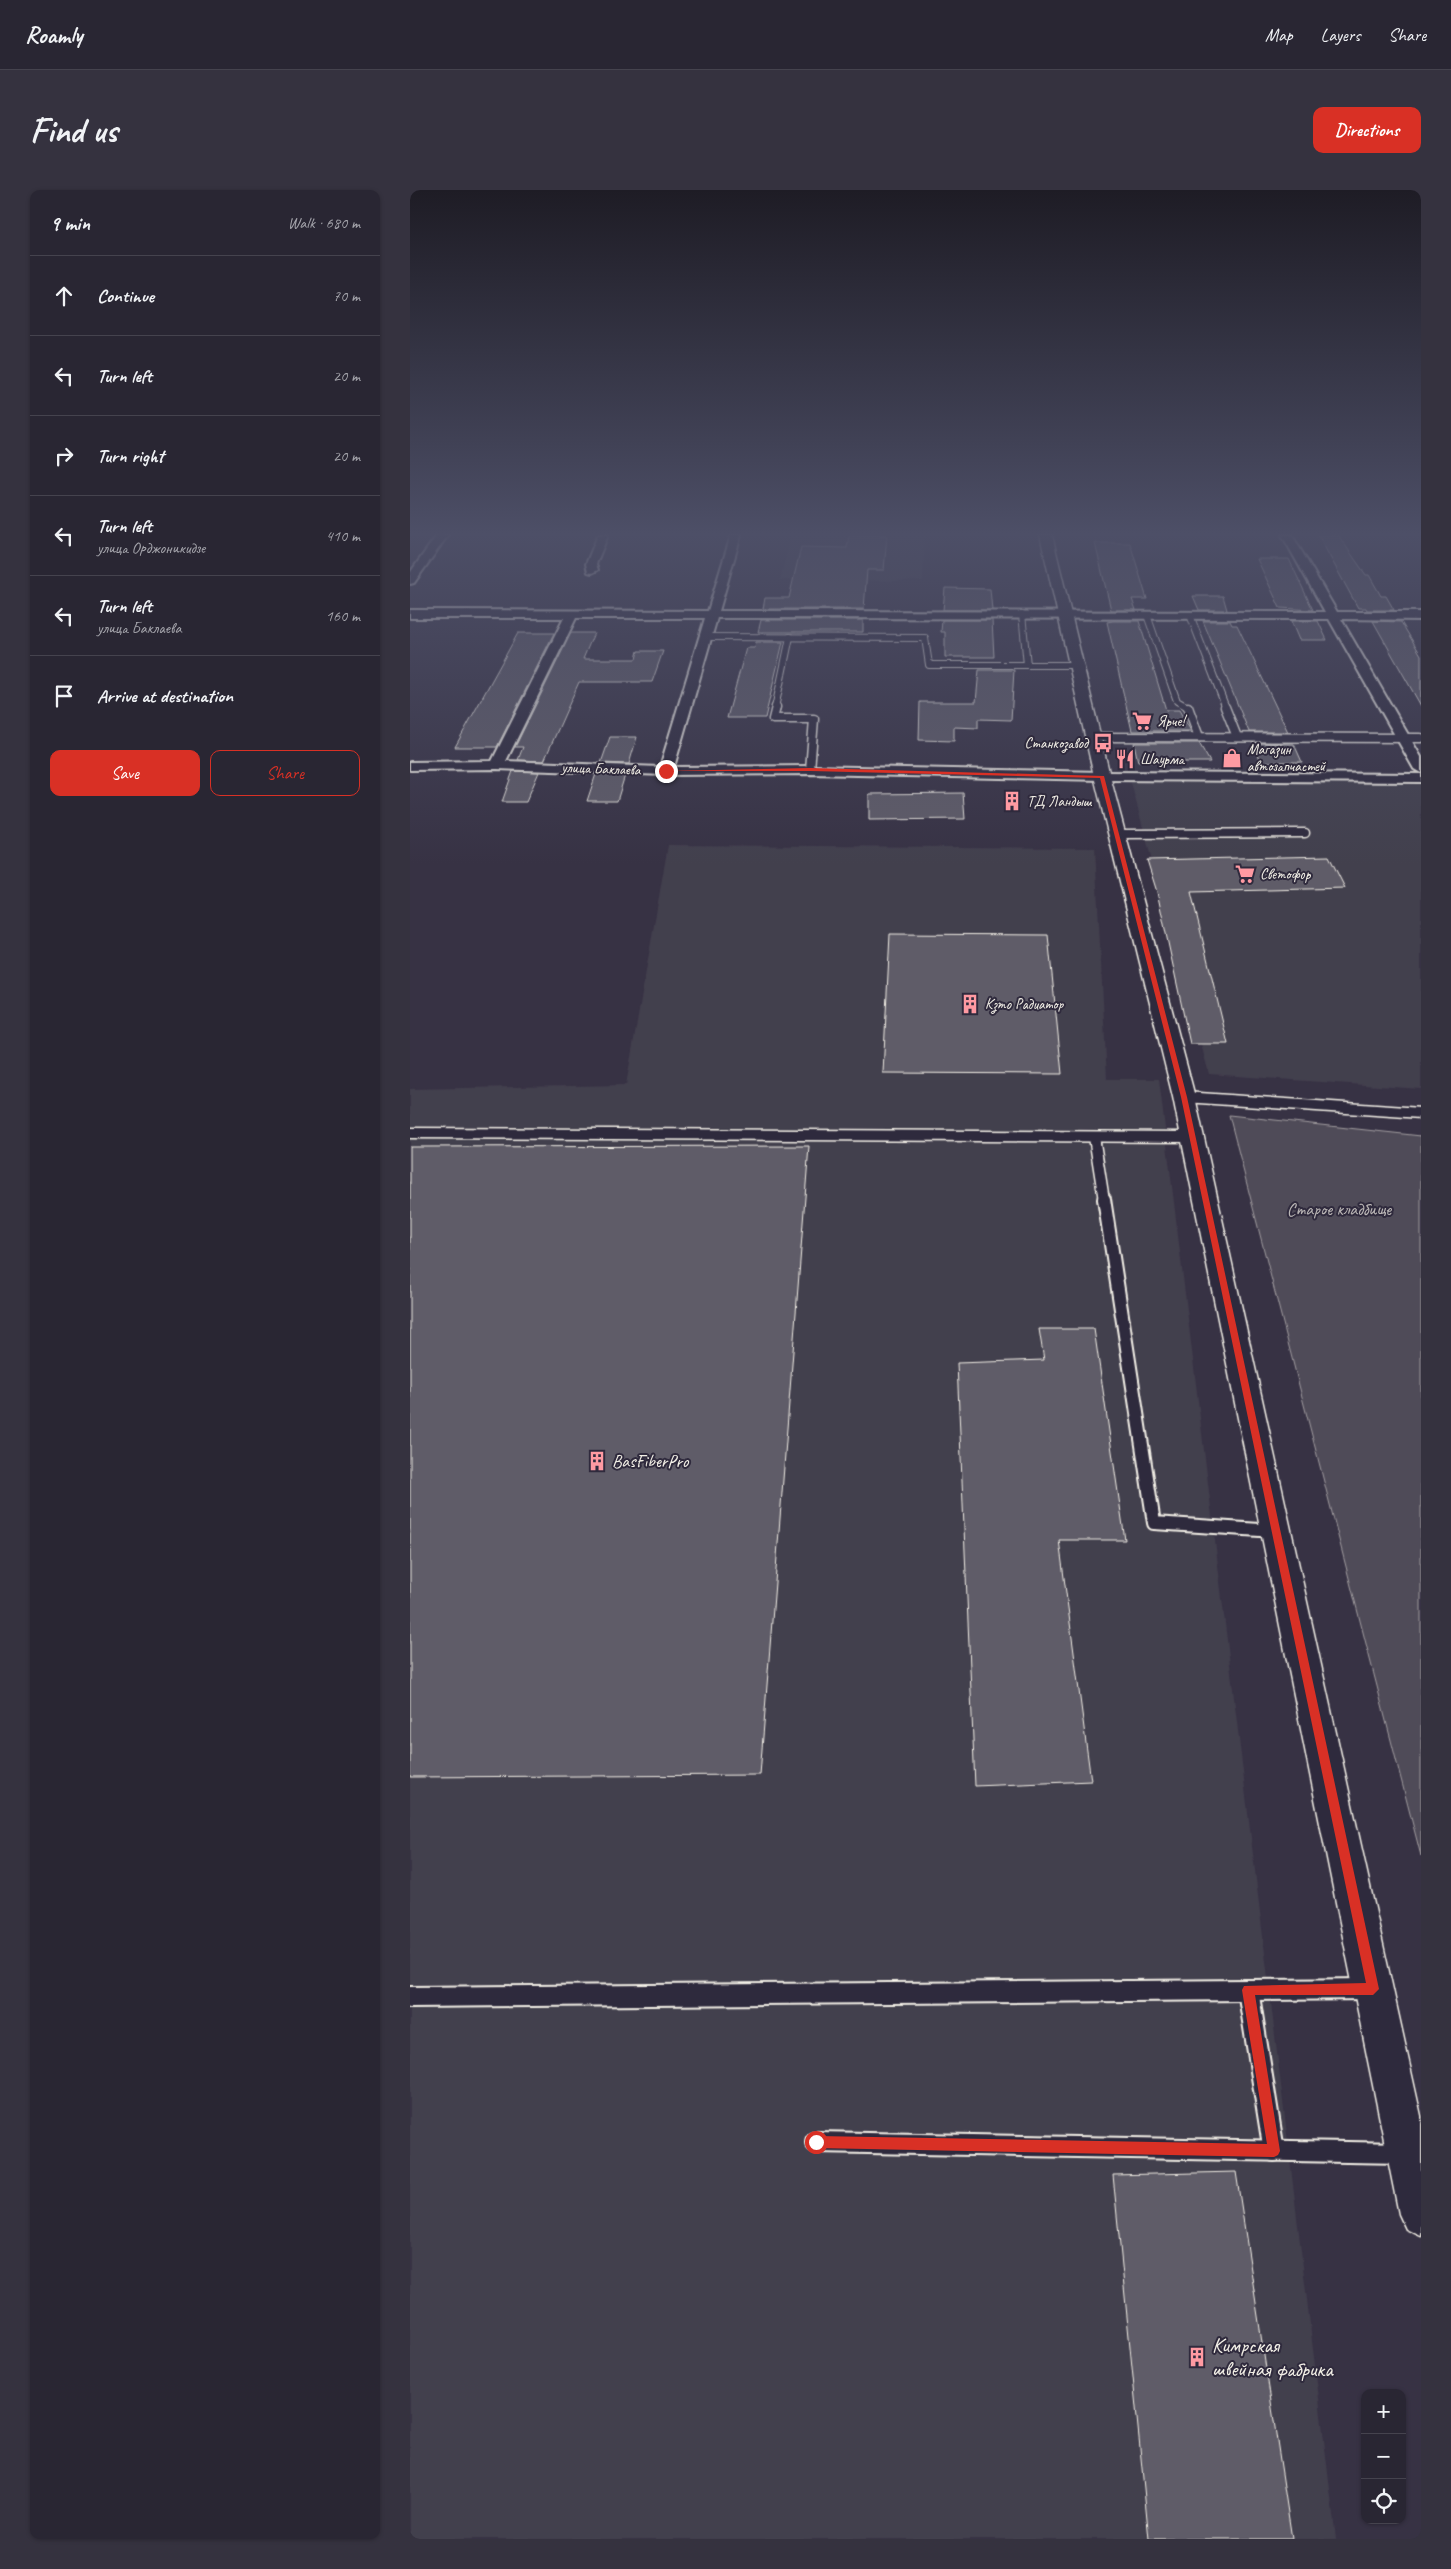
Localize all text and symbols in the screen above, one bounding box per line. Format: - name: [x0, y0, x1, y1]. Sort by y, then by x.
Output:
- text: Roamly: [25, 20, 82, 50]
- text: Map: [1265, 24, 1293, 46]
- text: Layers: [1321, 24, 1360, 46]
- text: Share: [1388, 24, 1426, 46]
- button: Directions: [1313, 107, 1421, 153]
- text: Find us: [30, 108, 117, 153]
- text: 9 min: [50, 210, 90, 236]
- text: Walk · 680 m: [288, 213, 360, 233]
- icon: ahead: [50, 282, 78, 310]
- text: Continue: [97, 284, 154, 308]
- text: 70 m: [333, 286, 360, 306]
- icon: left: [50, 362, 78, 390]
- text: Turn left: [97, 364, 152, 388]
- text: 20 m: [333, 366, 360, 386]
- icon: right: [50, 442, 78, 470]
- text: Turn right: [97, 444, 164, 468]
- text: 20 m: [333, 446, 360, 466]
- text: Turn left: [97, 514, 152, 538]
- icon: left: [50, 522, 78, 550]
- text: 410 m: [326, 526, 360, 546]
- text: улица Орджоникидзе: [97, 538, 205, 558]
- text: Turn left: [97, 594, 152, 618]
- icon: left: [50, 602, 78, 630]
- text: 160 m: [326, 606, 360, 626]
- text: улица Баклаева: [97, 618, 181, 638]
- icon: arrive: [50, 682, 78, 710]
- text: Arrive at destination: [97, 684, 233, 708]
- supermarket icon: Ярче!: [1131, 710, 1153, 732]
- place label: Ярче!: [1157, 712, 1187, 731]
- bus stop icon: Станкозавод: [1092, 732, 1114, 754]
- place label: Станкозавод: [1025, 734, 1090, 753]
- place label: Магазин автозапчастей: [1247, 740, 1326, 776]
- shop icon: Магазин автозапчастей: [1221, 747, 1243, 769]
- restaurant icon: Шаурма: [1114, 748, 1136, 770]
- button: Save: [50, 750, 200, 796]
- button: Share: [210, 750, 360, 796]
- place label: Шаурма: [1140, 750, 1186, 769]
- street label: улица Баклаева: [560, 758, 642, 780]
- route end: [655, 760, 678, 783]
- building icon: ТД Ландыш: [1001, 790, 1023, 812]
- place label: ТД Ландыш: [1027, 792, 1093, 811]
- supermarket icon: Светофор: [1234, 863, 1256, 885]
- place label: Светофор: [1260, 865, 1312, 884]
- building icon: Кзто Радиатор: [959, 993, 981, 1015]
- place label: Кзто Радиатор: [985, 995, 1064, 1014]
- park label: Старое кладбище: [1287, 1198, 1392, 1220]
- building icon: BasFiberPro: [586, 1450, 608, 1472]
- place label: BasFiberPro: [612, 1450, 690, 1472]
- route start: [805, 2131, 828, 2154]
- place label: Кимрская швейная фабрика: [1212, 2332, 1334, 2382]
- building icon: Кимрская швейная фабрика: [1186, 2346, 1208, 2368]
- map controls: [1361, 2389, 1406, 2524]
- button: +: [1361, 2389, 1406, 2434]
- button: −: [1361, 2434, 1406, 2479]
- button: locate: [1361, 2479, 1406, 2524]

